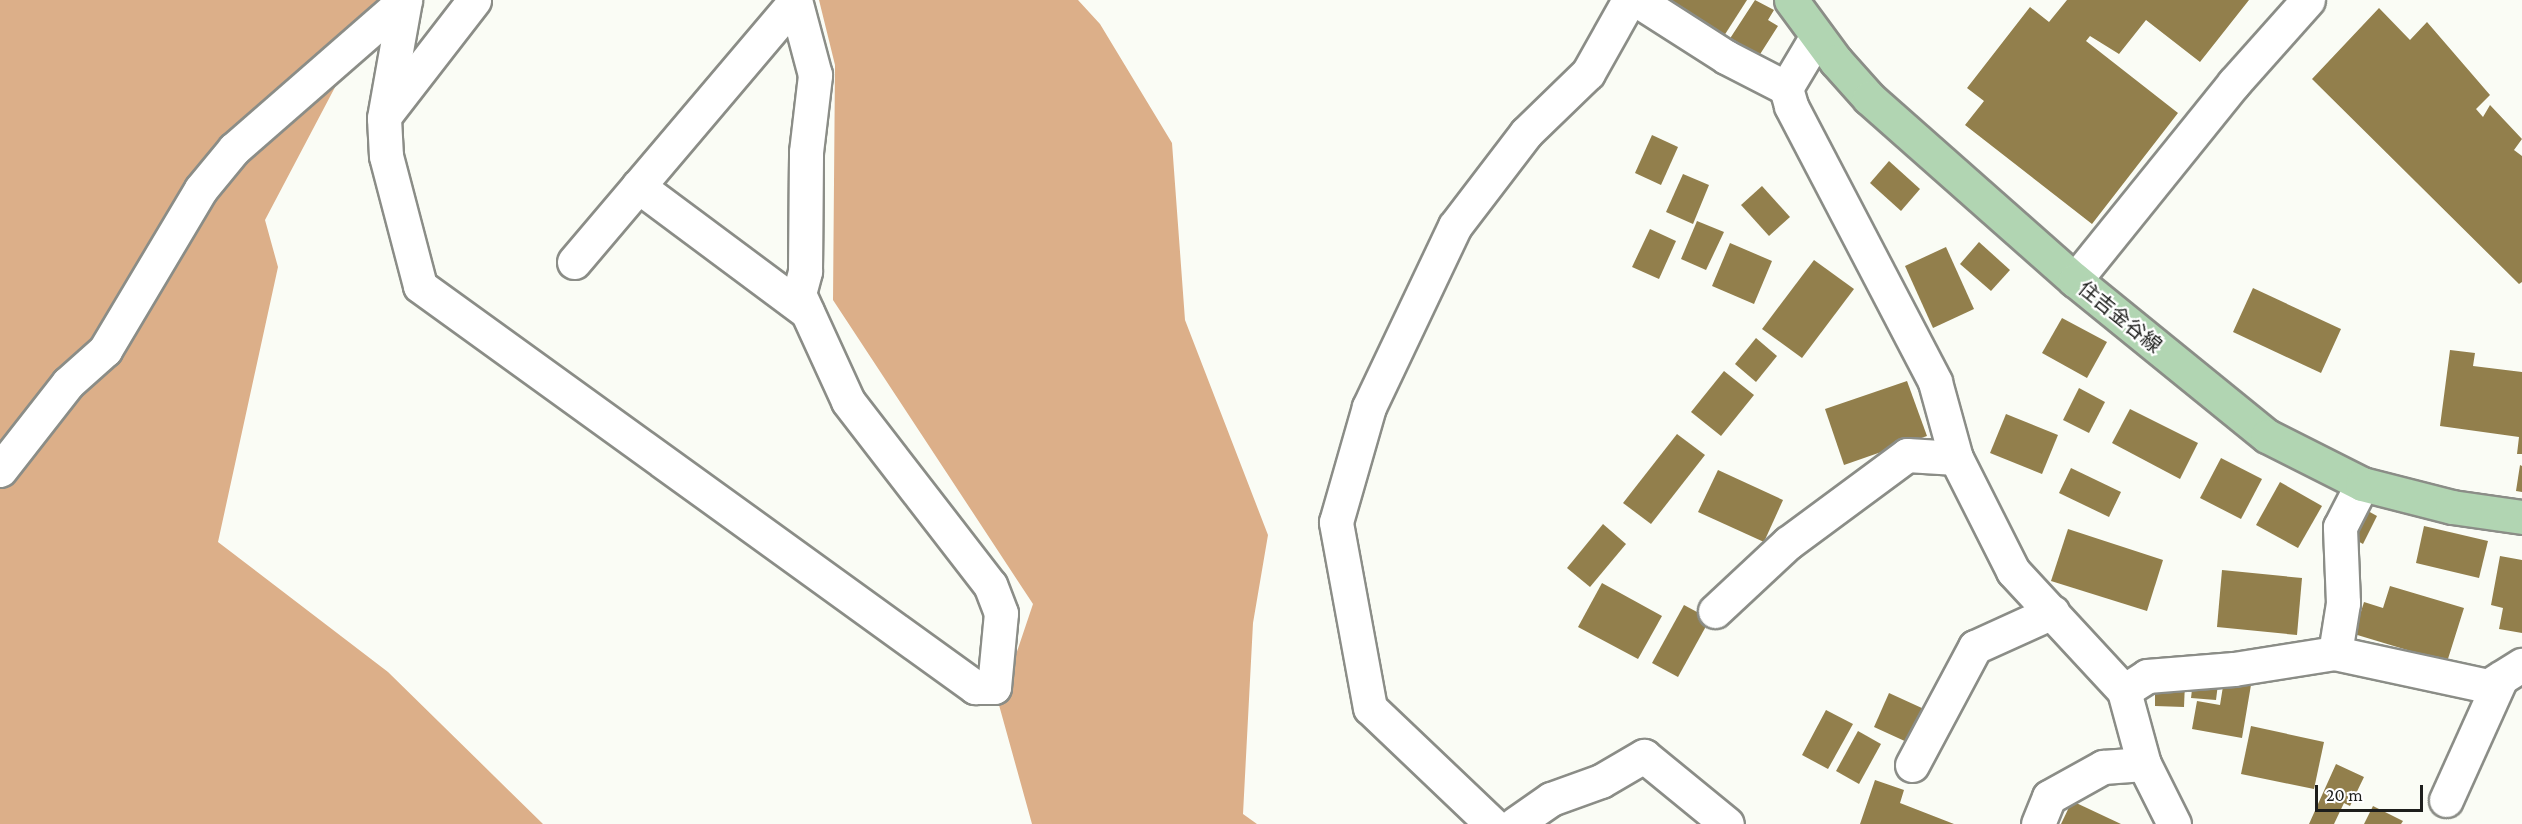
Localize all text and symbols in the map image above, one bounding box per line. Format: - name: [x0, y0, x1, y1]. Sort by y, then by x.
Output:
- street label: 住吉金谷線: [2074, 276, 2166, 358]
- scale bar: [2318, 773, 2426, 811]
- text: 20 m: [2326, 785, 2363, 805]

